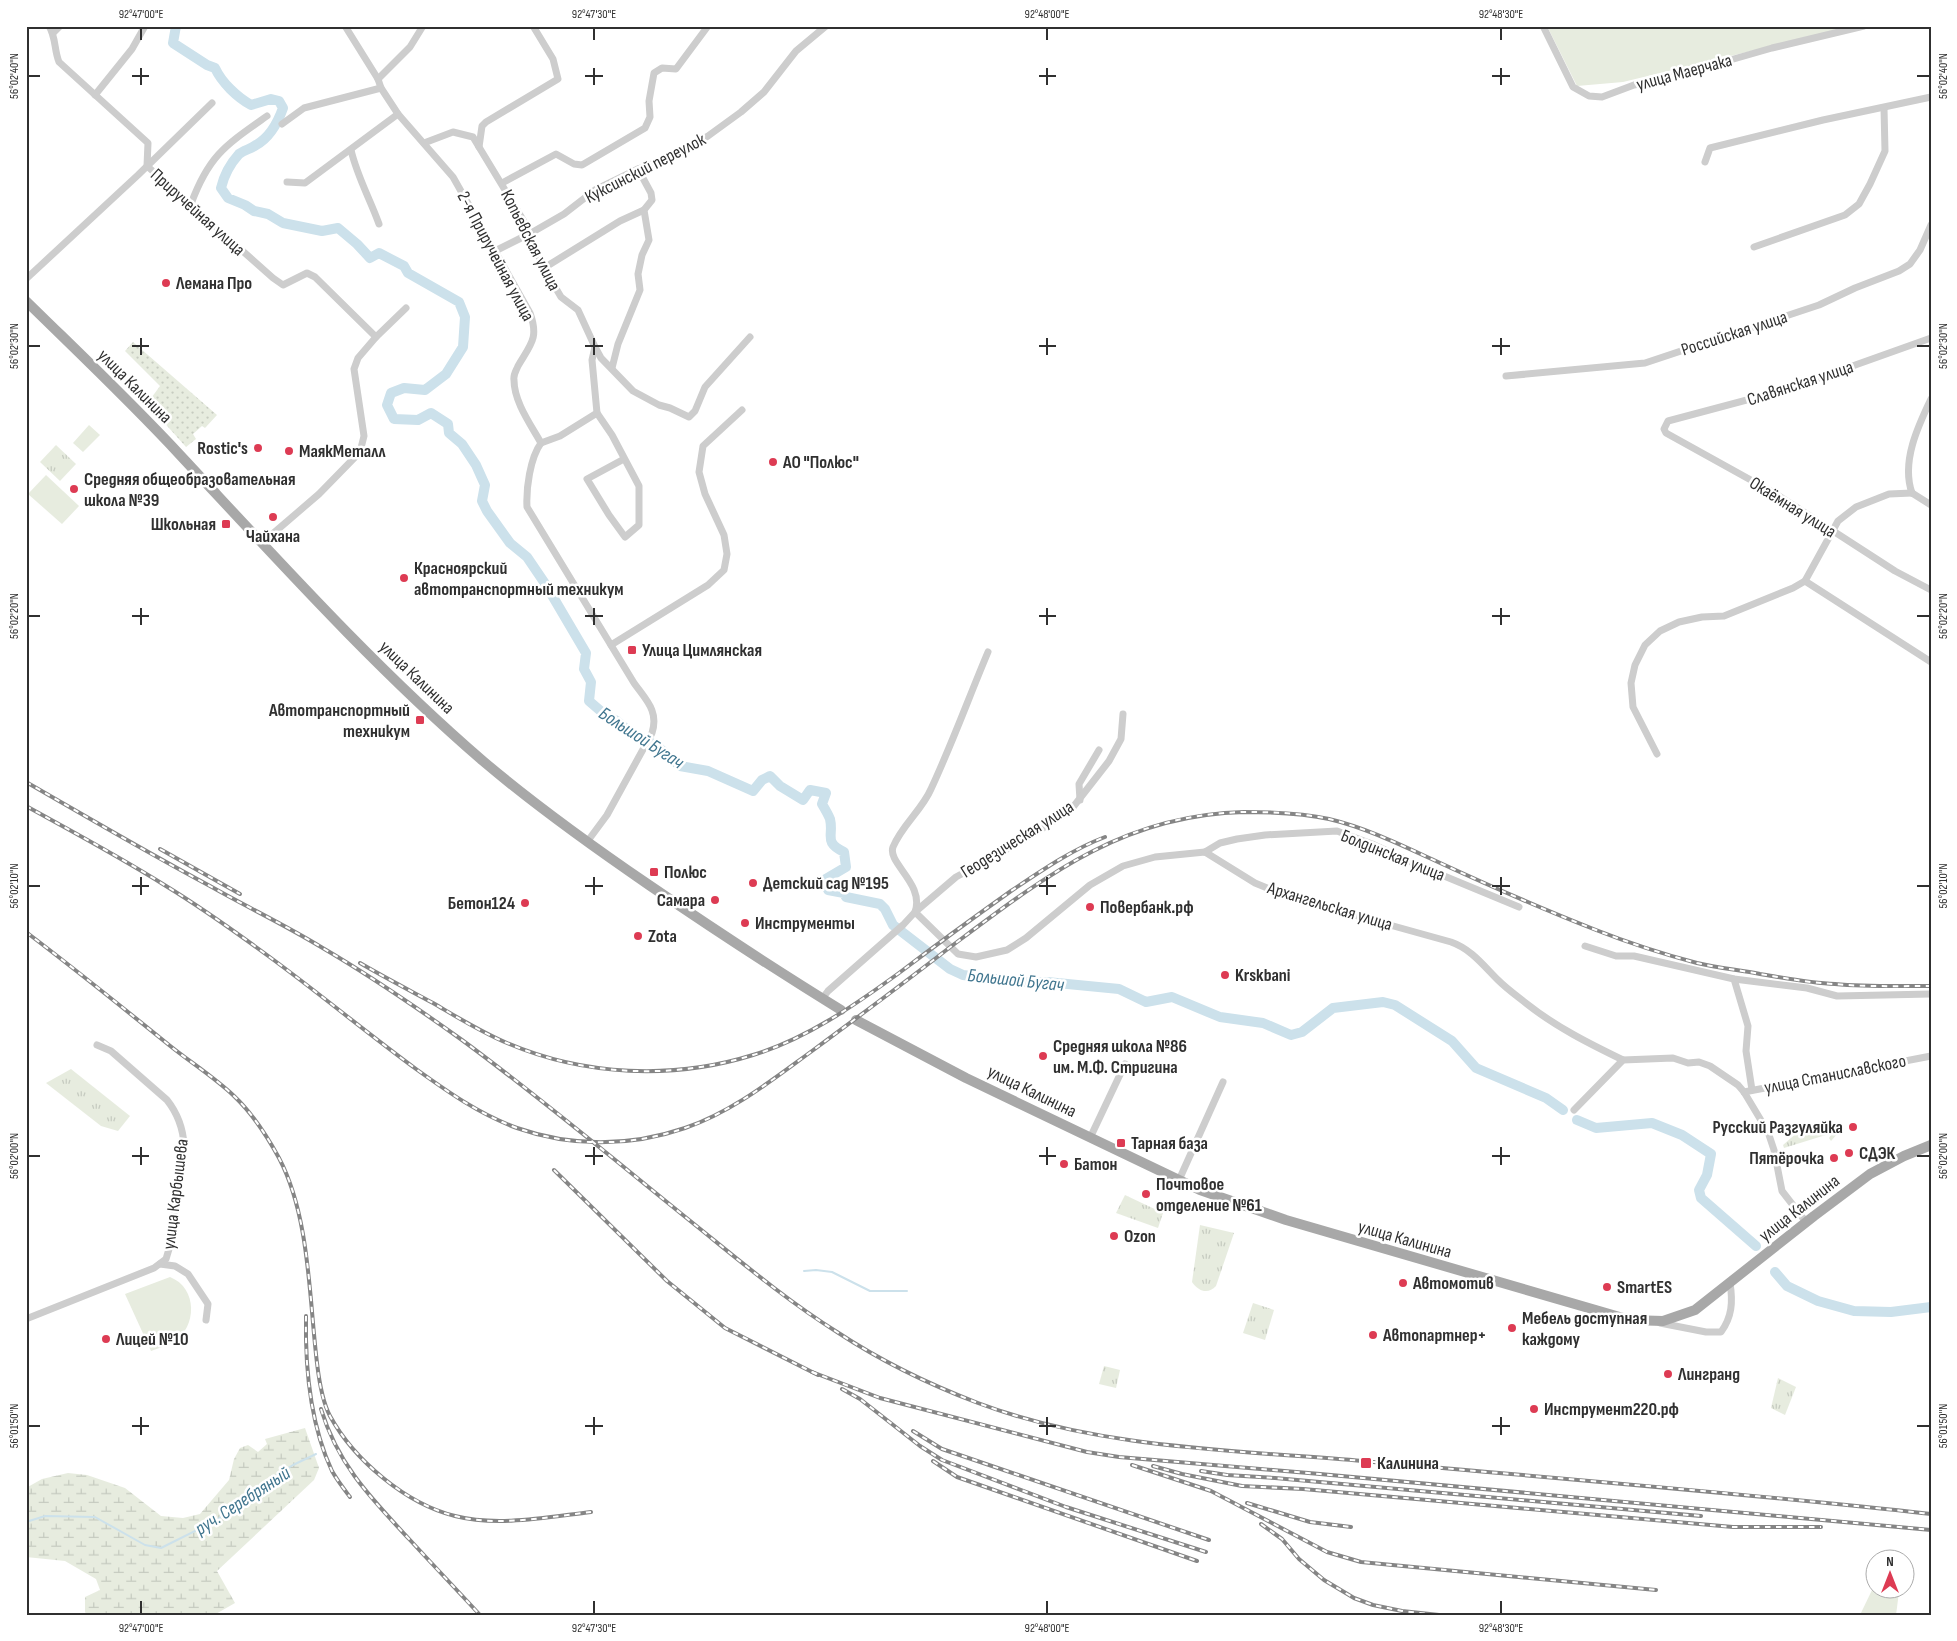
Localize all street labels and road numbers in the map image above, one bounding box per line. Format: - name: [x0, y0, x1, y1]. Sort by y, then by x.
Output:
- street label: улица Маерчака: [1634, 50, 1734, 95]
- street label: Куксинский переулок: [581, 129, 709, 208]
- street label: Приручейная улица: [146, 164, 249, 260]
- street label: Копьевская улица: [496, 186, 565, 294]
- street label: 2-я Приручейная улица: [453, 188, 539, 325]
- street label: Российская улица: [1678, 306, 1790, 361]
- street label: улица Калинина: [93, 345, 176, 428]
- street label: Славянская улица: [1745, 356, 1856, 410]
- street label: Окаёмная улица: [1746, 473, 1840, 542]
- street label: улица Калинина: [375, 636, 459, 718]
- street label: Геодезическая улица: [957, 796, 1078, 883]
- street label: Болдинская улица: [1338, 825, 1448, 886]
- street label: Архангельская улица: [1264, 877, 1395, 935]
- street label: улица Станиславского: [1763, 1050, 1908, 1099]
- street label: улица Калинина: [984, 1061, 1080, 1122]
- street label: улица Карбышева: [158, 1138, 193, 1251]
- street label: улица Калинина: [1755, 1170, 1844, 1246]
- street label: улица Калинина: [1356, 1216, 1454, 1263]

